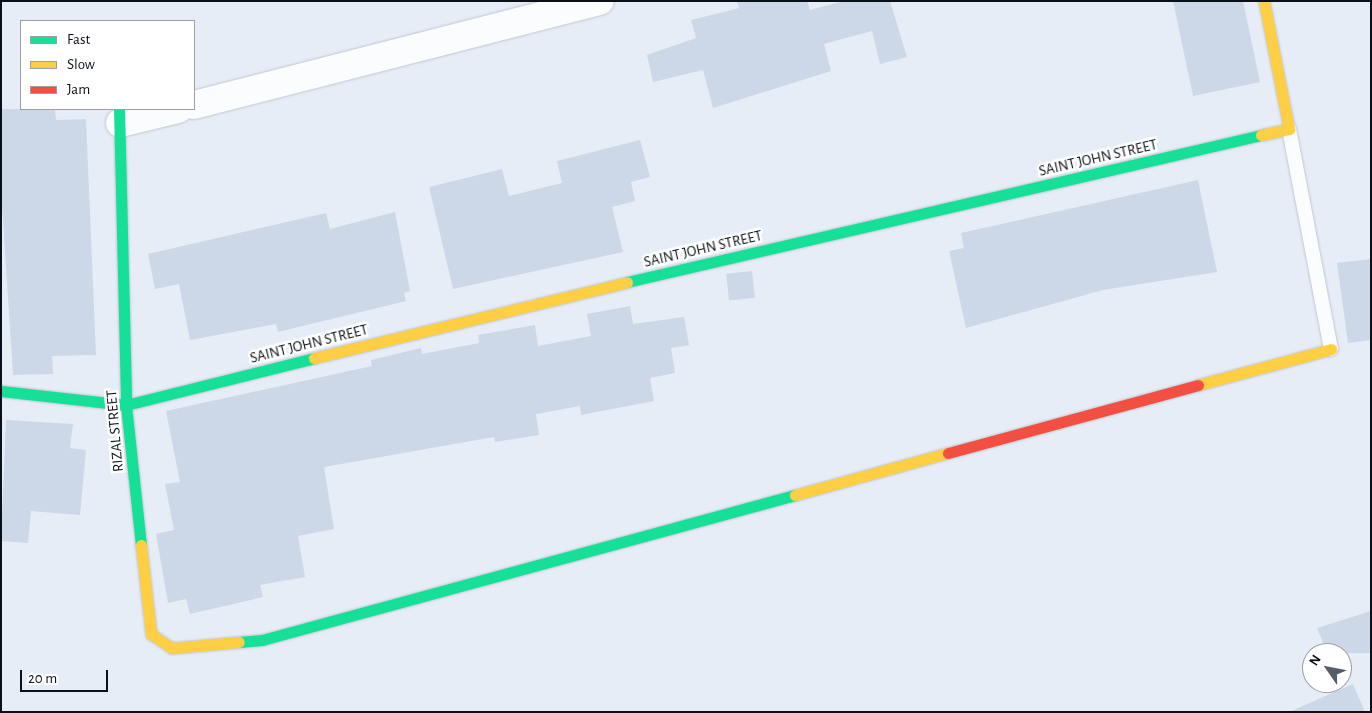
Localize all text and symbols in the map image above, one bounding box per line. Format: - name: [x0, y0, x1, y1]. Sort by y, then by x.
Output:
- legend: [20, 20, 195, 110]
- text: Fast: [67, 32, 90, 47]
- text: Slow: [67, 57, 95, 72]
- text: Jam: [67, 82, 90, 97]
- street label: SAINT JOHN STREET: [1037, 136, 1159, 180]
- street label: SAINT JOHN STREET: [642, 227, 764, 271]
- street label: SAINT JOHN STREET: [248, 321, 370, 367]
- street label: RIZAL STREET: [102, 389, 128, 473]
- north arrow: [1302, 643, 1352, 693]
- text: N: [1307, 652, 1324, 668]
- scale bar: [22, 660, 110, 692]
- text: 20 m: [28, 671, 57, 686]

